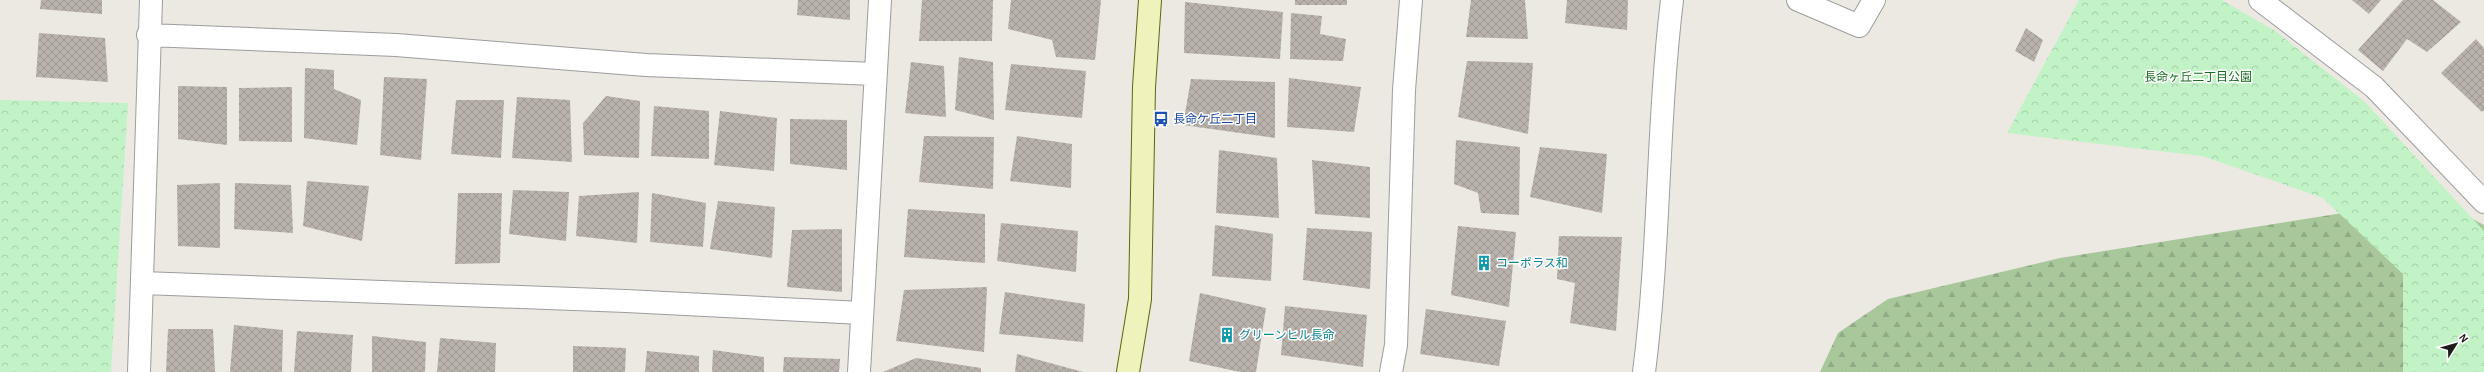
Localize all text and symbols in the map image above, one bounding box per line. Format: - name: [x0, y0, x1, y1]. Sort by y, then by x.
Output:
- park label: 長命ヶ丘二丁目公園: [2144, 71, 2252, 83]
- bus stop icon: 長命ケ丘二丁目: [1152, 110, 1170, 128]
- place label: 長命ケ丘二丁目: [1173, 113, 1257, 125]
- building icon: コーポラス和: [1475, 254, 1493, 272]
- place label: コーポラス和: [1496, 256, 1568, 269]
- north arrow: [2436, 324, 2476, 364]
- building icon: グリーンヒル長命: [1218, 326, 1236, 344]
- place label: グリーンヒル長命: [1239, 328, 1334, 341]
- text: N: [2457, 332, 2470, 345]

